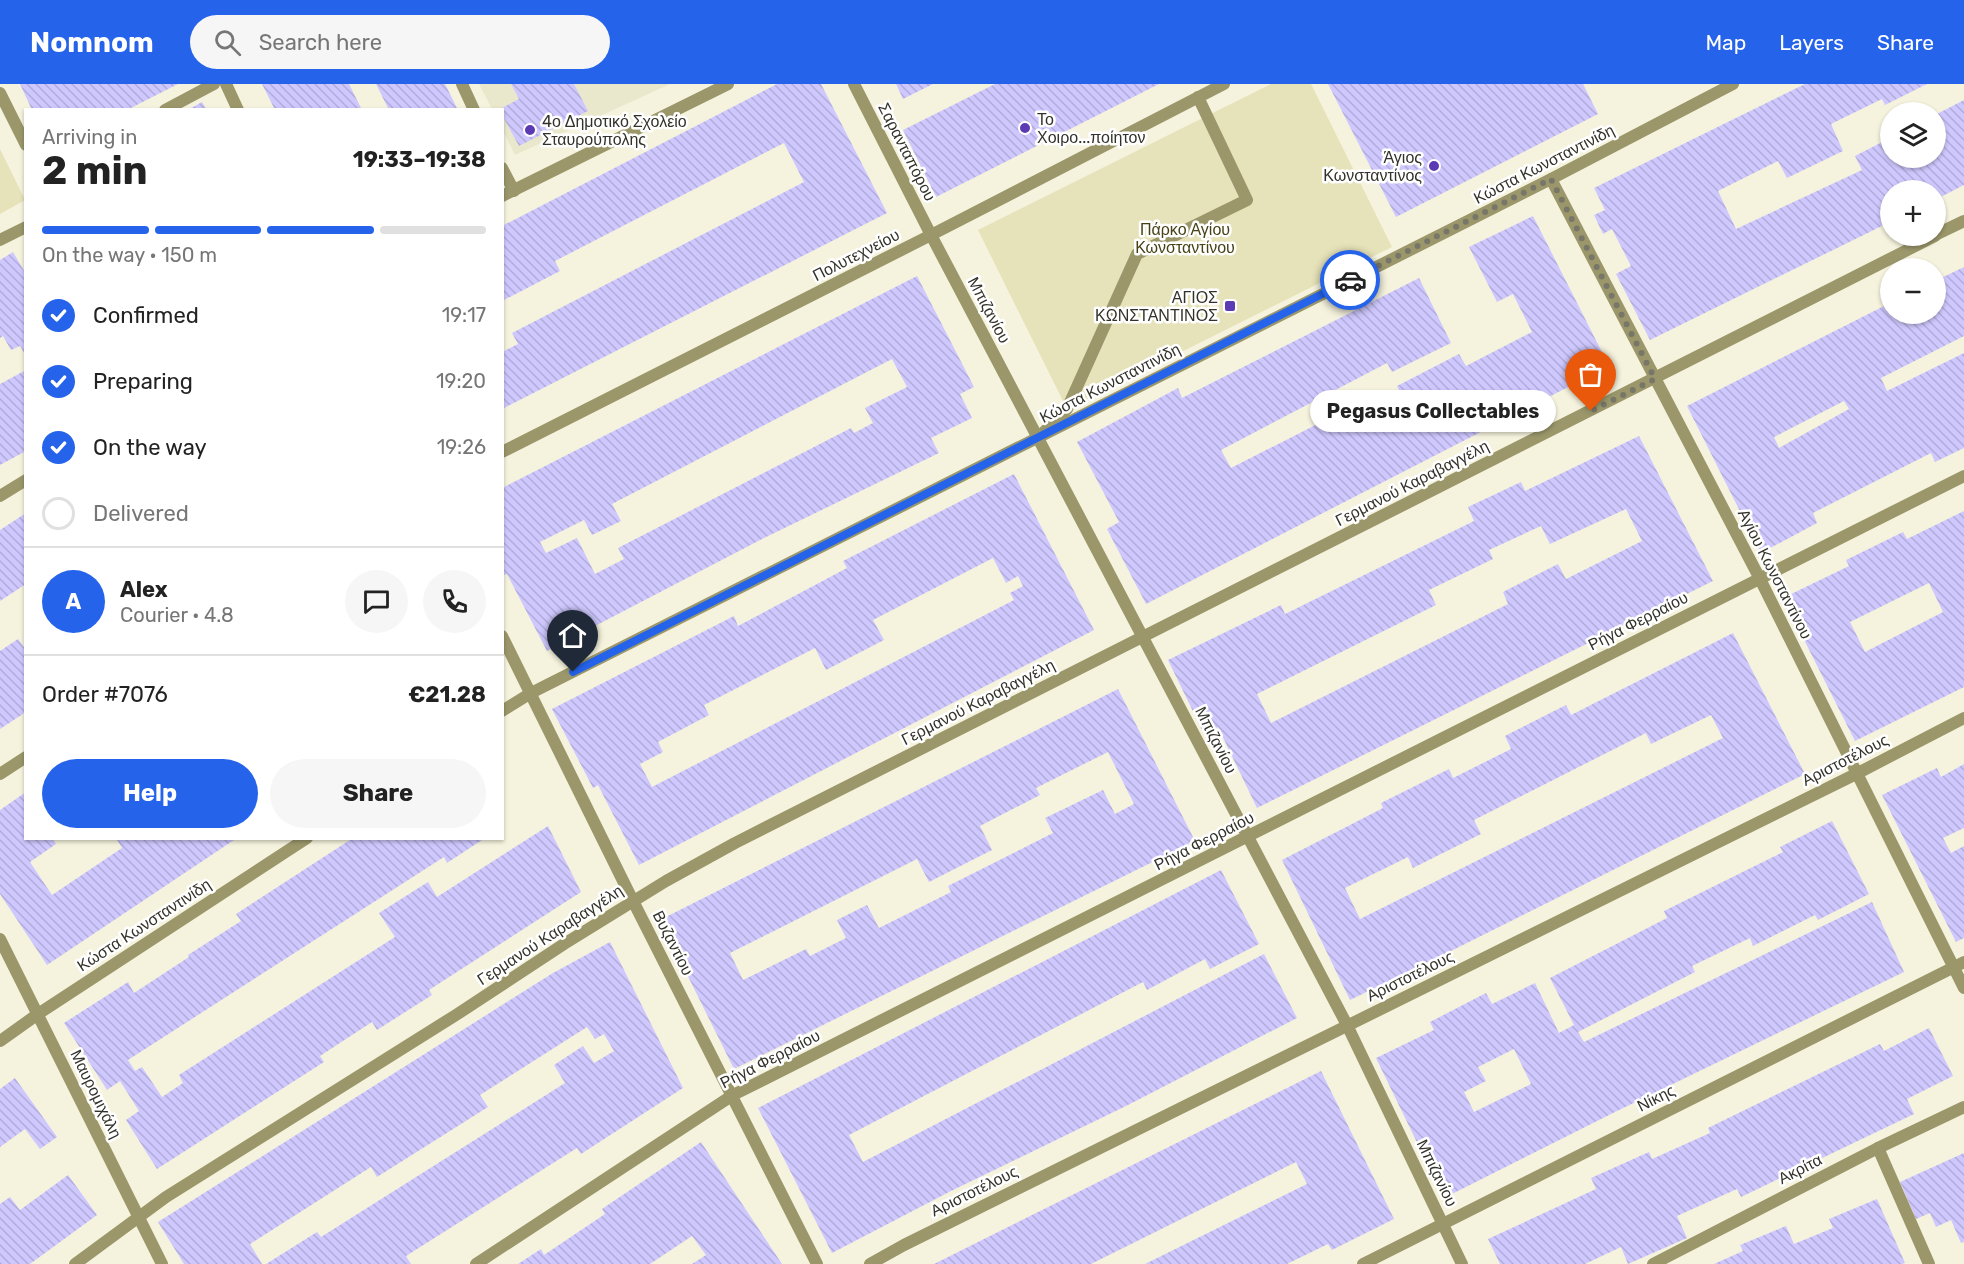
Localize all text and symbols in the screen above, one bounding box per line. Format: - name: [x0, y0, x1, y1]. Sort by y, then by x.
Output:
- search box: [190, 15, 610, 69]
- text: Nomnom: [30, 26, 154, 59]
- icon: search: [211, 26, 244, 59]
- text: Search here: [259, 29, 382, 56]
- text: Map: [1705, 30, 1746, 55]
- text: Layers: [1779, 30, 1844, 55]
- text: Share: [1877, 30, 1934, 55]
- street label: Σαρανταπόρου: [874, 100, 940, 204]
- map controls: [1880, 102, 1946, 324]
- button: layers: [1880, 102, 1946, 168]
- place label: Το Χοιρο...ποίητον: [1037, 110, 1145, 147]
- place label: 4ο Δημοτικό Σχολείο Σταυρούπολης: [542, 112, 687, 149]
- street label: Κώστα Κωνσταντινίδη: [1470, 120, 1618, 208]
- marker: Το Χοιρο...ποίητον: [1018, 121, 1032, 135]
- marker: 4ο Δημοτικό Σχολείο Σταυρούπολης: [523, 123, 537, 137]
- text: Arriving in: [42, 125, 137, 149]
- text: 19:33–19:38: [353, 146, 486, 173]
- text: 2 min: [42, 148, 148, 194]
- place label: Άγιος Κωνσταντίνος: [1323, 148, 1422, 185]
- marker: Άγιος Κωνσταντίνος: [1427, 159, 1441, 173]
- button: +: [1880, 180, 1946, 246]
- park label: Πάρκο Αγίου Κωνσταντίνου: [1135, 220, 1235, 257]
- street label: Πολυτεχνείου: [809, 225, 903, 285]
- text: On the way · 150 m: [42, 243, 217, 267]
- courier: [1320, 250, 1380, 310]
- button: −: [1880, 258, 1946, 324]
- icon: car: [1334, 264, 1367, 297]
- street label: Μπιζανίου: [964, 274, 1014, 346]
- place label: ΑΓΙΟΣ ΚΩΝΣΤΑΝΤΙΝΟΣ: [1095, 288, 1218, 325]
- icon: check: [42, 299, 75, 332]
- marker: ΑΓΙΟΣ ΚΩΝΣΤΑΝΤΙΝΟΣ: [1223, 299, 1237, 313]
- text: Confirmed: [93, 302, 199, 329]
- text: 19:17: [442, 303, 486, 327]
- street label: Κώστα Κωνσταντινίδη: [1036, 339, 1184, 427]
- pin: [1565, 349, 1616, 411]
- icon: bag: [1574, 358, 1607, 391]
- icon: check: [42, 365, 75, 398]
- text: Preparing: [93, 368, 193, 395]
- text: 19:20: [436, 369, 486, 393]
- callout: Pegasus Collectables: [1309, 390, 1555, 432]
- text: Pegasus Collectables: [1327, 399, 1539, 423]
- icon: check: [42, 431, 75, 464]
- text: On the way: [93, 434, 207, 461]
- text: 19:26: [437, 435, 486, 459]
- street label: Γερμανού Καραβαγγέλη: [1332, 436, 1492, 530]
- text: Delivered: [93, 500, 189, 527]
- street label: Αγίου Κωνσταντίνου: [1734, 506, 1816, 642]
- button: chat: [345, 570, 408, 633]
- button: phone: [423, 570, 486, 633]
- text: Alex: [120, 576, 168, 603]
- text: A: [66, 588, 81, 615]
- street label: Ρήγα Φερραίου: [1585, 588, 1691, 654]
- text: Courier · 4.8: [120, 603, 234, 627]
- pin: [547, 610, 598, 672]
- icon: home: [556, 619, 589, 652]
- street label: Γερμανού Καραβαγγέλη: [898, 655, 1058, 749]
- text: Order #7076: [42, 681, 168, 708]
- text: €21.28: [408, 681, 486, 708]
- street label: Μπιζανίου: [1191, 703, 1241, 777]
- street label: Αριστοτέλους: [1799, 730, 1892, 790]
- button: Help: [42, 759, 258, 828]
- button: Share: [270, 759, 486, 828]
- street label: Ρήγα Φερραίου: [1151, 808, 1257, 874]
- street label: Κώστα Κωνσταντινίδη: [74, 875, 214, 975]
- street label: Γερμανού Καραβαγγέλη: [474, 881, 626, 989]
- street label: Βυζαντίου: [649, 907, 697, 979]
- street label: Αριστοτέλους: [1363, 947, 1457, 1005]
- street label: Ρήγα Φερραίου: [717, 1026, 823, 1092]
- street label: Μαυρομιχάλη: [66, 1047, 126, 1141]
- street label: Νίκης: [1634, 1080, 1678, 1115]
- street label: Μπιζανίου: [1413, 1136, 1461, 1210]
- street label: Ακρίτα: [1775, 1150, 1825, 1188]
- street label: Αριστοτέλους: [927, 1162, 1021, 1220]

